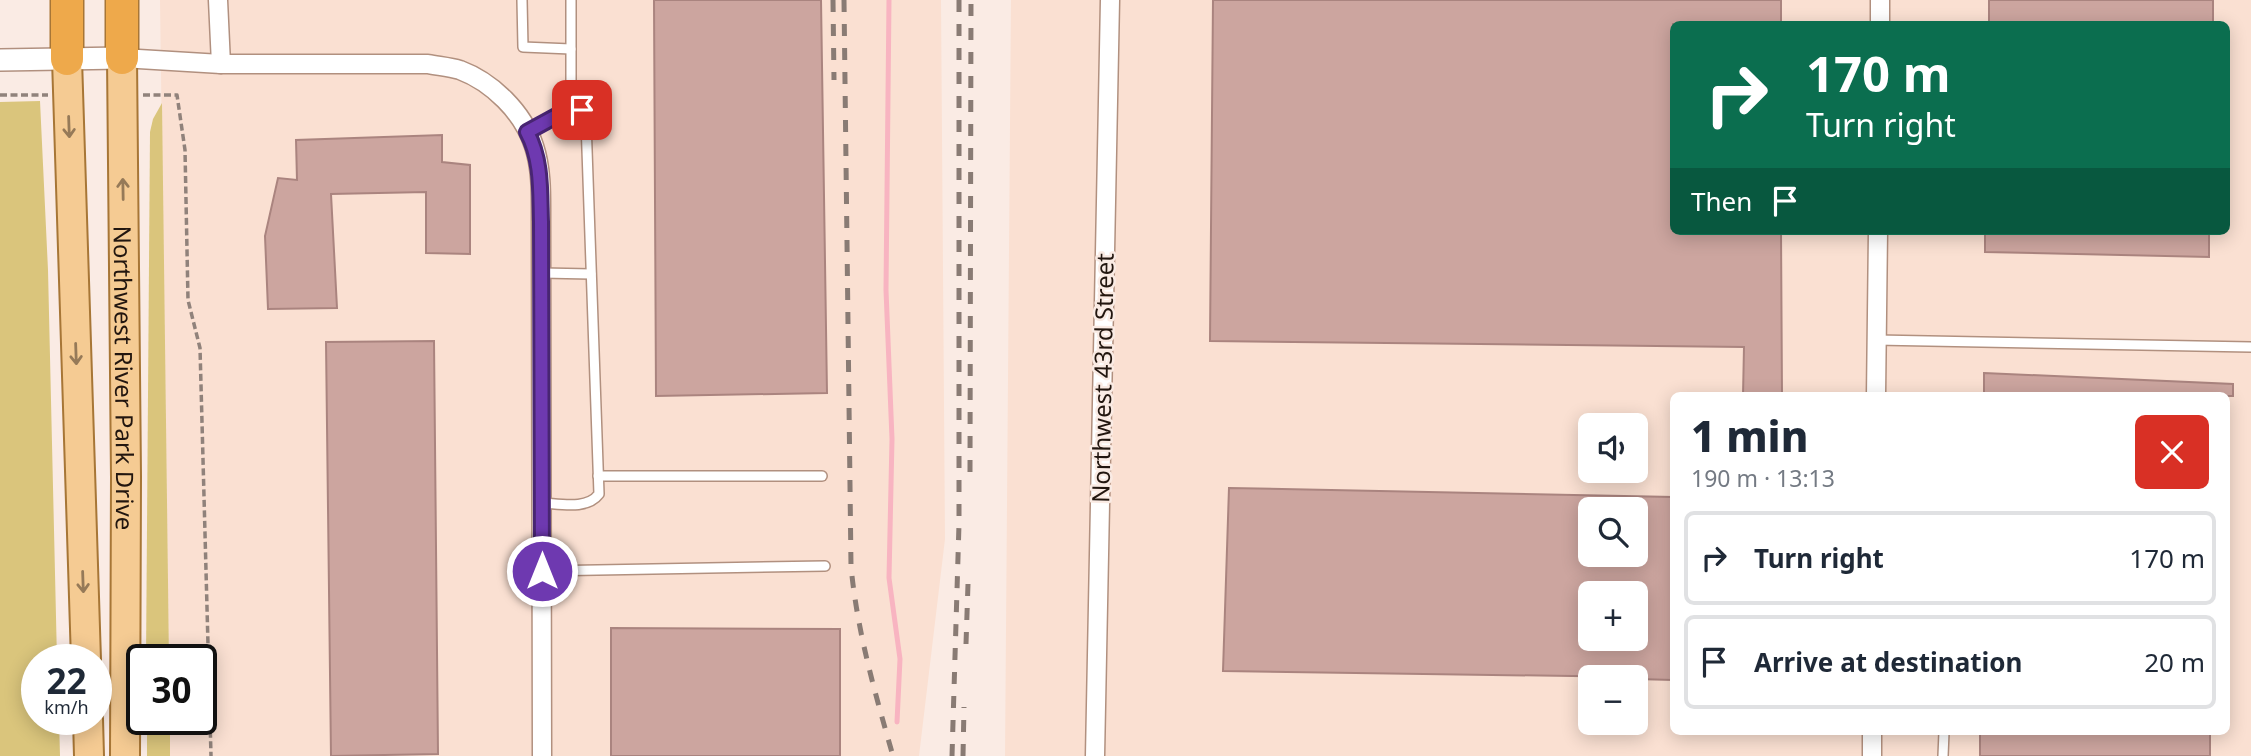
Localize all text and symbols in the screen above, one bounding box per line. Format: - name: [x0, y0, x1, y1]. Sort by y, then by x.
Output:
- text: 170 m: [1806, 40, 1951, 106]
- icon: right: [1691, 49, 1782, 140]
- pin: [552, 80, 612, 140]
- icon: arrive: [563, 91, 601, 129]
- text: Turn right: [1806, 103, 1956, 146]
- one-way arrow: [62, 115, 76, 138]
- one-way arrow: [116, 177, 130, 200]
- icon: arrive: [1766, 182, 1804, 220]
- text: Then: [1691, 183, 1752, 219]
- street label: Northwest River Park Drive: [107, 226, 143, 530]
- street label: Northwest 43rd Street: [1083, 252, 1121, 503]
- one-way arrow: [69, 342, 83, 365]
- text: 1 min: [1691, 407, 1808, 464]
- map controls: [1578, 413, 1648, 735]
- button: sound: [1578, 413, 1648, 483]
- button: close: [2135, 415, 2209, 489]
- text: 190 m · 13:13: [1691, 462, 1835, 494]
- button: search: [1578, 497, 1648, 567]
- position arrow: [505, 534, 579, 608]
- icon: right: [1695, 539, 1733, 577]
- text: Turn right: [1754, 540, 1884, 576]
- text: 170 m: [2129, 540, 2205, 576]
- one-way arrow: [77, 570, 90, 593]
- button: +: [1578, 581, 1648, 651]
- icon: arrive: [1695, 643, 1733, 681]
- speed limit sign: 30: [126, 644, 217, 735]
- text: Arrive at destination: [1754, 644, 2023, 680]
- text: 20 m: [2144, 644, 2205, 680]
- text: 22: [46, 657, 87, 704]
- button: −: [1578, 665, 1648, 735]
- text: km/h: [44, 695, 89, 719]

